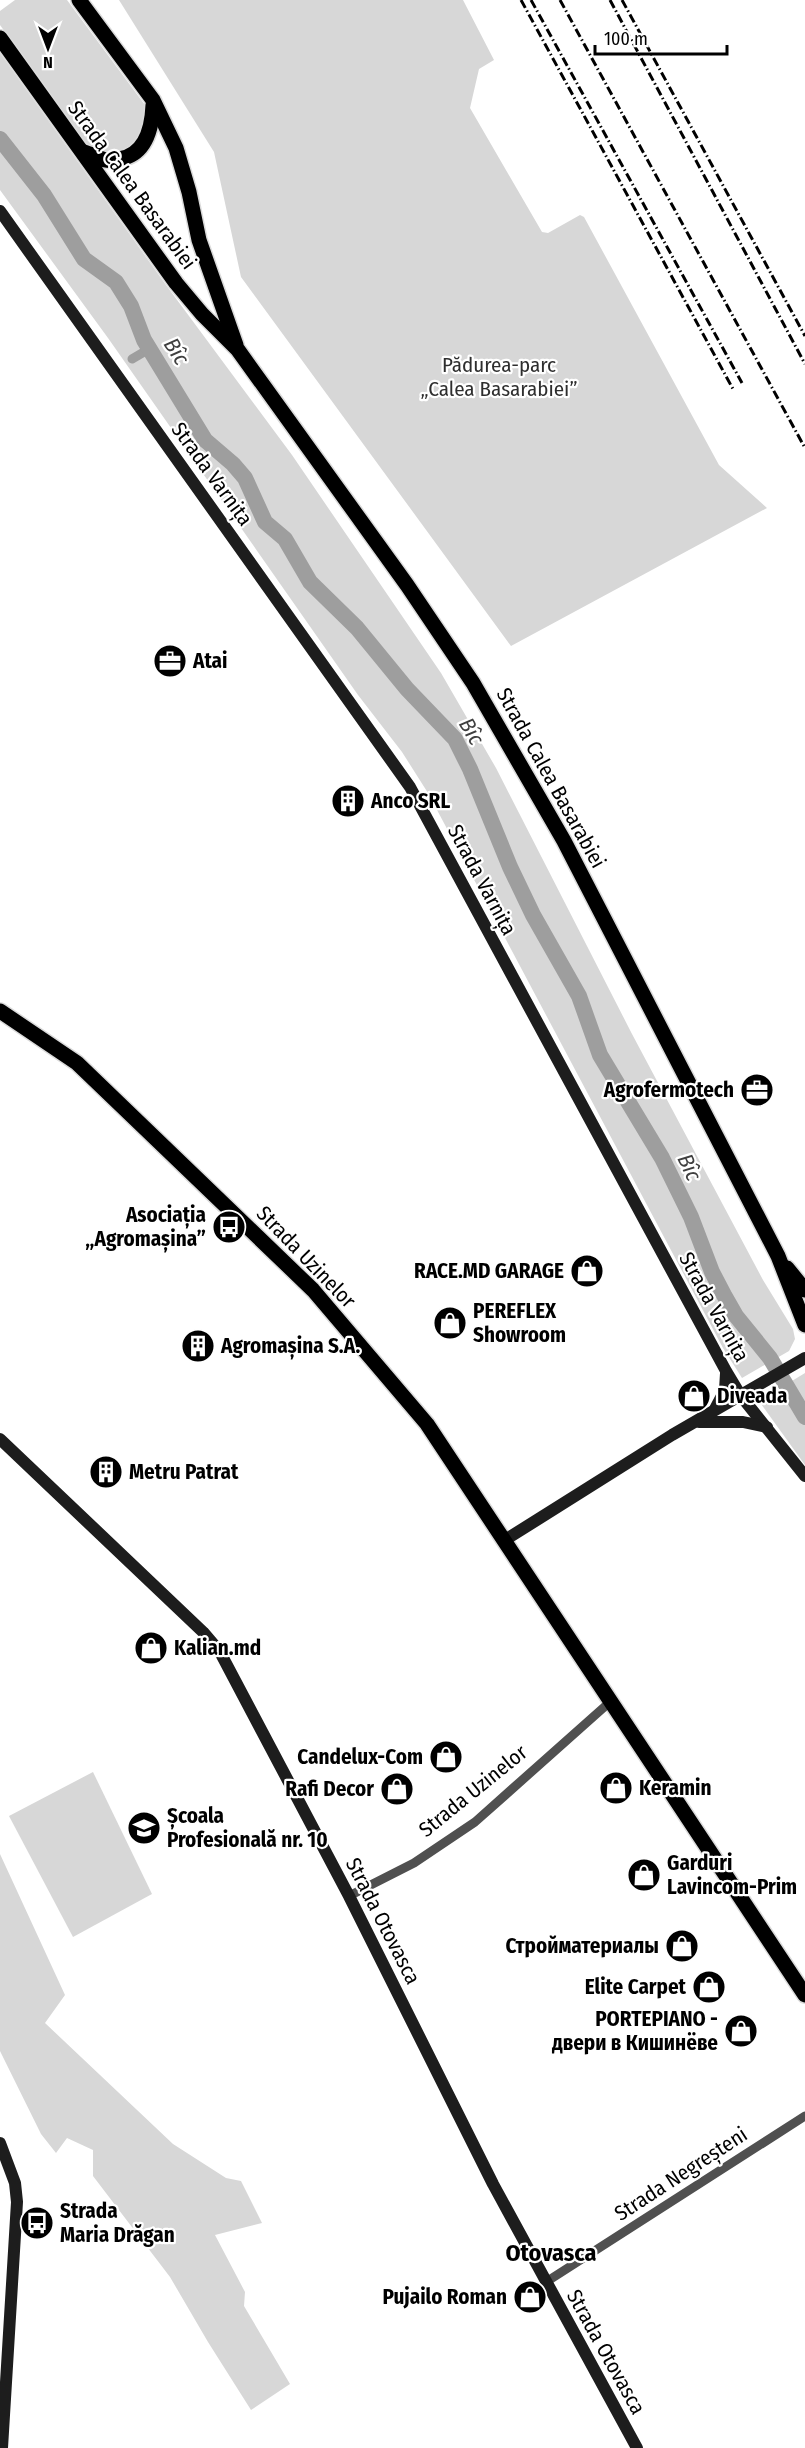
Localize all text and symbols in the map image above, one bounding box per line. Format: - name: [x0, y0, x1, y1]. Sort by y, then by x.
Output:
- north arrow: [18, 18, 78, 78]
- scale bar: [595, 18, 727, 56]
- text: 100 m: [604, 28, 648, 50]
- text: N: [43, 53, 53, 72]
- street label: Strada Calea Basarabiei: [62, 96, 202, 274]
- water label: Bîc: [158, 333, 195, 370]
- park label: Pădurea-parc „Calea Basarabiei”: [420, 352, 578, 402]
- street label: Strada Varnița: [166, 417, 258, 531]
- office icon: Atai: [152, 643, 188, 679]
- place label: Atai: [192, 648, 227, 674]
- street label: Strada Calea Basarabiei: [491, 683, 611, 873]
- water label: Bîc: [453, 713, 490, 750]
- building icon: Anco SRL: [330, 783, 366, 819]
- place label: Anco SRL: [370, 788, 450, 814]
- street label: Strada Varnița: [442, 820, 522, 940]
- office icon: Agrofermotech: [739, 1072, 775, 1108]
- place label: Agrofermotech: [603, 1077, 734, 1103]
- water label: Bîc: [672, 1149, 708, 1186]
- street label: Strada Uzinelor: [251, 1201, 362, 1314]
- place label: Asociația „Agromașina”: [85, 1202, 206, 1253]
- bus stop icon: Asociația „Agromașina”: [211, 1209, 247, 1245]
- street label: Strada Varnița: [673, 1248, 755, 1366]
- shop icon: RACE.MD GARAGE: [569, 1253, 605, 1289]
- place label: RACE.MD GARAGE: [414, 1258, 564, 1284]
- place label: PEREFLEX Showroom: [473, 1298, 566, 1348]
- shop icon: PEREFLEX Showroom: [432, 1305, 468, 1341]
- building icon: Agromașina S.A.: [180, 1328, 216, 1364]
- place label: Agromașina S.A.: [220, 1333, 360, 1360]
- shop icon: Diveada: [676, 1378, 712, 1414]
- place label: Diveada: [717, 1383, 787, 1409]
- building icon: Metru Patrat: [88, 1454, 124, 1490]
- place label: Metru Patrat: [129, 1459, 239, 1485]
- shop icon: Kalian.md: [133, 1630, 169, 1666]
- place label: Kalian.md: [174, 1635, 261, 1661]
- street label: Strada Uzinelor: [414, 1739, 533, 1843]
- shop icon: Candelux-Com: [428, 1739, 464, 1775]
- place label: Candelux-Com: [297, 1744, 423, 1770]
- shop icon: Keramin: [598, 1770, 634, 1806]
- shop icon: Rafi Decor: [379, 1771, 415, 1807]
- place label: Keramin: [639, 1775, 711, 1801]
- place label: Rafi Decor: [285, 1776, 374, 1802]
- place label: Școala Profesională nr. 10: [167, 1803, 328, 1853]
- school or university icon: Școala Profesională nr. 10: [126, 1810, 162, 1846]
- place label: Garduri Lavincom-Prim: [667, 1850, 797, 1900]
- street label: Strada Otovasca: [340, 1853, 426, 1989]
- shop icon: Garduri Lavincom-Prim: [626, 1857, 662, 1893]
- shop icon: Стройматериалы: [664, 1928, 700, 1964]
- place label: Стройматериалы: [505, 1933, 659, 1959]
- shop icon: Elite Carpet: [691, 1969, 727, 2005]
- place label: Elite Carpet: [585, 1974, 687, 2000]
- place label: PORTEPIANO - двери в Кишинёве: [551, 2006, 718, 2056]
- shop icon: PORTEPIANO - двери в Кишинёве: [723, 2013, 759, 2049]
- street label: Strada Negreșteni: [610, 2121, 752, 2227]
- place label: Strada Maria Drăgan: [60, 2198, 175, 2248]
- bus stop icon: Strada Maria Drăgan: [19, 2205, 55, 2241]
- district label: Otovasca: [505, 2239, 597, 2267]
- shop icon: Pujailo Roman: [512, 2279, 548, 2315]
- place label: Pujailo Roman: [382, 2284, 507, 2310]
- street label: Strada Otovasca: [561, 2285, 651, 2419]

